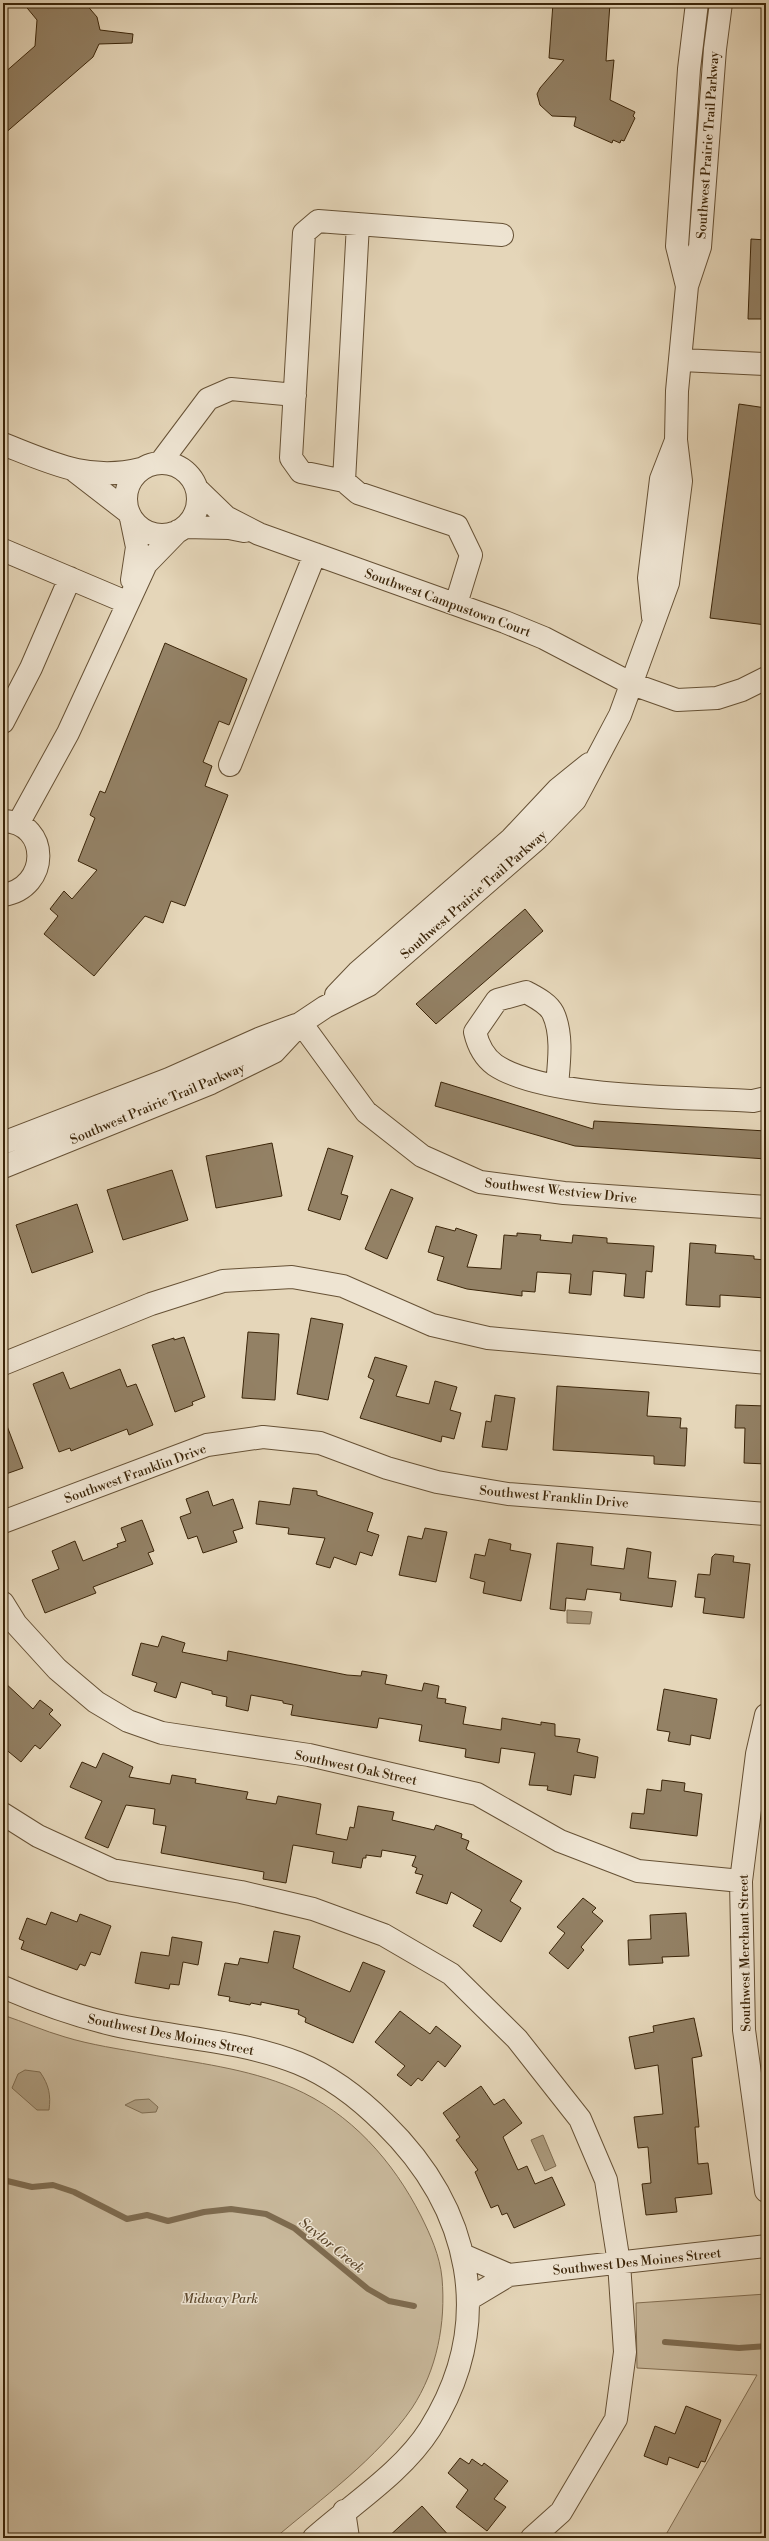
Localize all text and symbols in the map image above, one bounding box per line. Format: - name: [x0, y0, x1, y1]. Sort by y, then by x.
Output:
- street label: Southwest Prairie Trail Parkway: [693, 50, 723, 240]
- street label: Southwest Campustown Court: [362, 565, 533, 641]
- street label: Southwest Prairie Trail Parkway: [397, 827, 550, 963]
- street label: Southwest Prairie Trail Parkway: [68, 1060, 248, 1148]
- street label: Southwest Westview Drive: [484, 1175, 638, 1207]
- street label: Southwest Franklin Drive: [62, 1441, 209, 1507]
- street label: Southwest Franklin Drive: [479, 1482, 630, 1512]
- street label: Southwest Oak Street: [293, 1747, 419, 1789]
- street label: Southwest Merchant Street: [736, 1874, 754, 2032]
- street label: Southwest Des Moines Street: [86, 2011, 256, 2059]
- water label: Saylor Creek: [295, 2214, 368, 2278]
- street label: Southwest Des Moines Street: [552, 2245, 723, 2279]
- park label: Midway Park: [182, 2291, 258, 2307]

